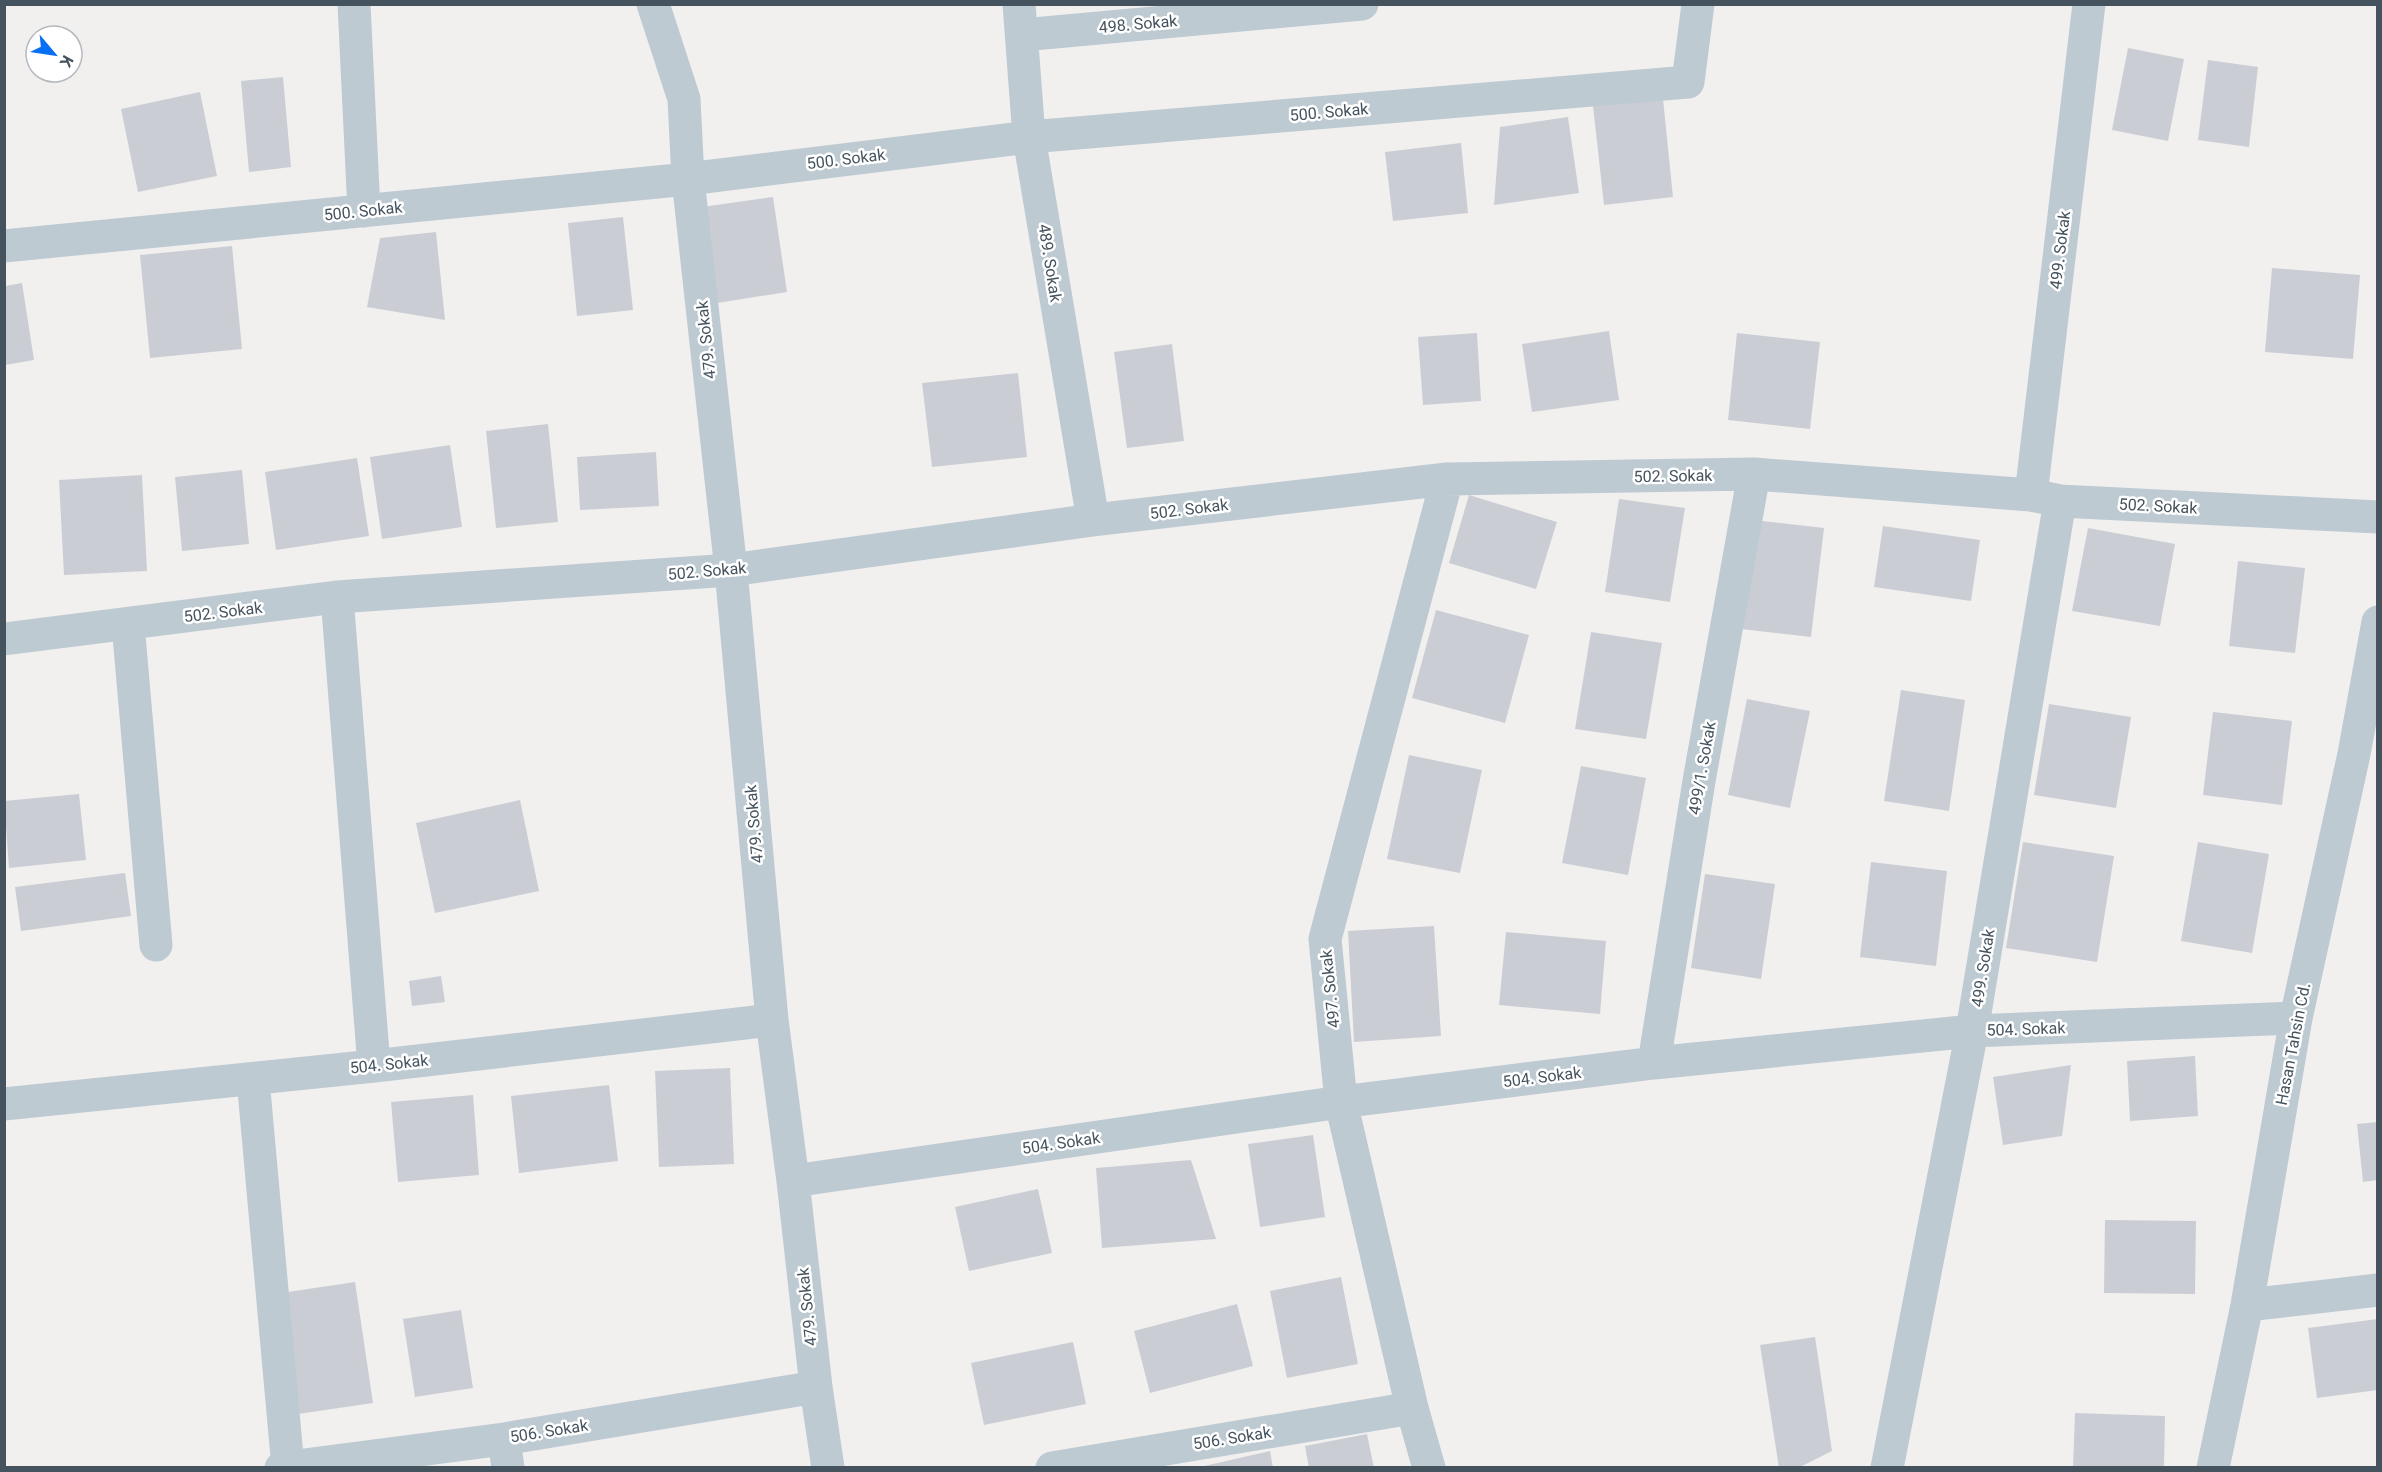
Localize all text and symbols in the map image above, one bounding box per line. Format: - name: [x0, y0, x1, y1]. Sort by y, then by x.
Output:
- street label: 498. Sokak: [1098, 11, 1179, 37]
- north arrow: [24, 24, 84, 84]
- text: K: [56, 52, 77, 71]
- street label: 500. Sokak: [1289, 99, 1370, 125]
- street label: 500. Sokak: [806, 145, 887, 173]
- street label: 500. Sokak: [323, 197, 404, 225]
- street label: 499. Sokak: [2046, 209, 2074, 290]
- street label: 489. Sokak: [1034, 223, 1066, 304]
- street label: 479. Sokak: [692, 299, 720, 380]
- street label: 502. Sokak: [1633, 466, 1713, 486]
- street label: 502. Sokak: [2118, 494, 2199, 518]
- street label: 502. Sokak: [1149, 495, 1230, 523]
- street label: 502. Sokak: [667, 558, 748, 584]
- street label: 502. Sokak: [183, 598, 264, 626]
- street label: 499/1. Sokak: [1684, 719, 1720, 816]
- street label: 479. Sokak: [741, 783, 767, 864]
- street label: 499. Sokak: [1967, 927, 1999, 1008]
- street label: 497. Sokak: [1316, 948, 1344, 1029]
- street label: Hasan Tahsin Cd.: [2272, 981, 2314, 1107]
- street label: 504. Sokak: [1986, 1018, 2067, 1040]
- street label: 504. Sokak: [349, 1050, 430, 1078]
- street label: 504. Sokak: [1502, 1063, 1583, 1091]
- street label: 504. Sokak: [1021, 1128, 1102, 1158]
- street label: 479. Sokak: [793, 1266, 821, 1347]
- street label: 506. Sokak: [509, 1415, 590, 1447]
- street label: 506. Sokak: [1192, 1422, 1273, 1454]

